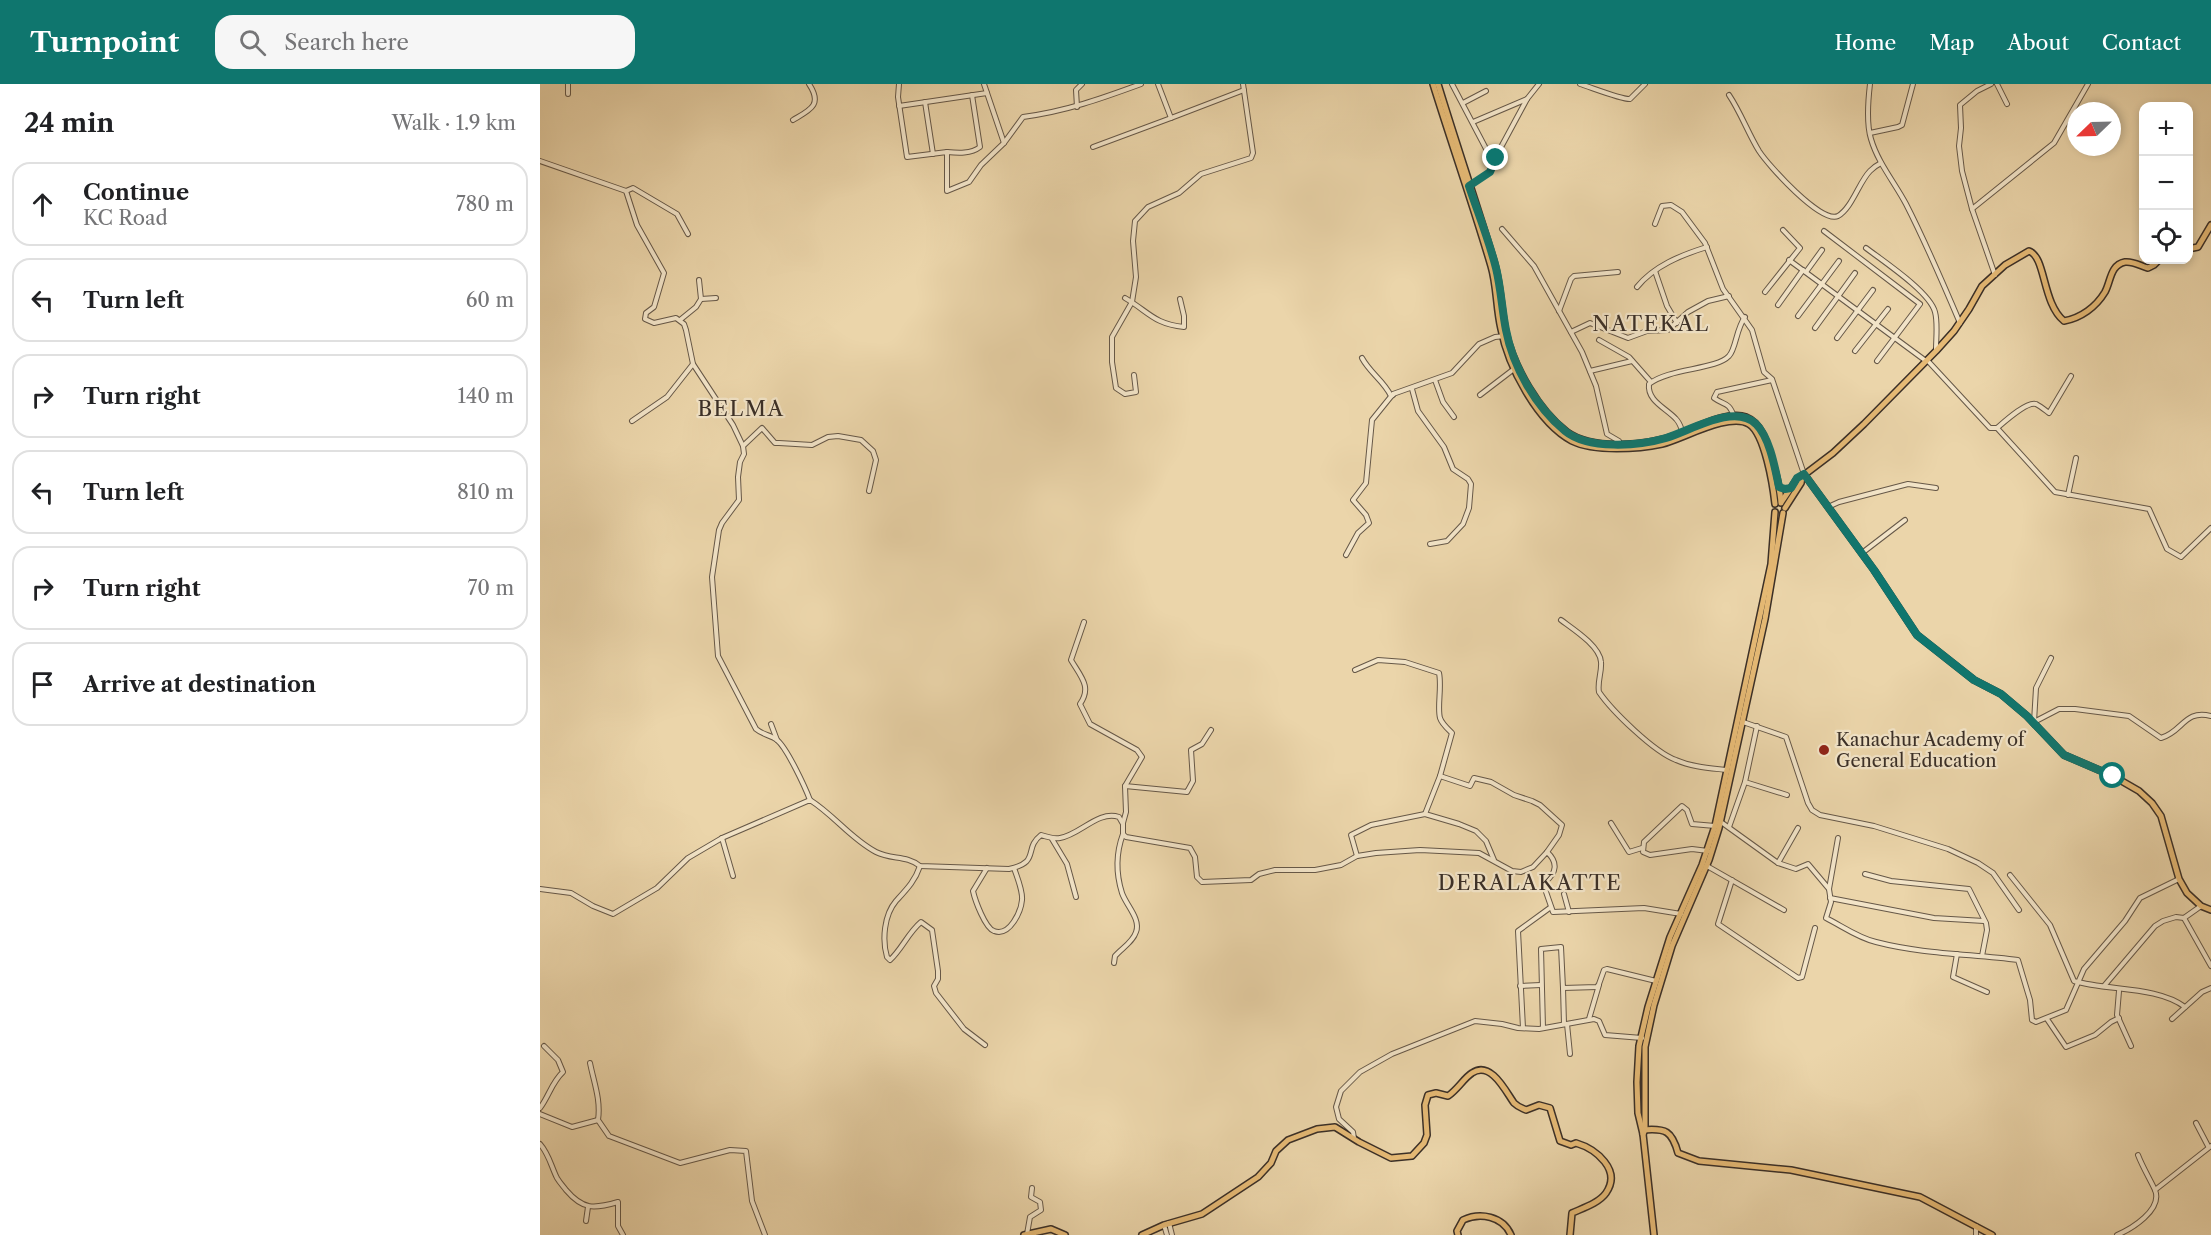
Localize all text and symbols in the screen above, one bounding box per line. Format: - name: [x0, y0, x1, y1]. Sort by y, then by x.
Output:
- search box: [215, 15, 635, 69]
- text: Turnpoint: [30, 25, 179, 59]
- icon: search: [236, 26, 269, 59]
- text: Search here: [284, 29, 409, 56]
- text: Home: [1835, 30, 1896, 55]
- text: Map: [1929, 30, 1974, 55]
- text: About: [2007, 30, 2069, 55]
- text: Contact: [2102, 30, 2181, 55]
- north arrow: [2067, 102, 2121, 156]
- map controls: [2139, 102, 2193, 264]
- button: +: [2139, 102, 2193, 156]
- text: 24 min: [24, 107, 114, 139]
- text: Walk · 1.9 km: [392, 111, 516, 135]
- route end: [1482, 144, 1508, 170]
- button: −: [2139, 156, 2193, 210]
- text: Continue: [83, 179, 189, 206]
- icon: ahead: [26, 188, 59, 221]
- text: 780 m: [456, 192, 514, 216]
- text: KC Road: [83, 206, 168, 230]
- button: locate: [2139, 210, 2193, 264]
- icon: left: [26, 284, 59, 317]
- text: Turn left: [83, 287, 184, 314]
- text: 60 m: [466, 288, 514, 312]
- district label: NATEKAL: [1592, 311, 1710, 336]
- icon: right: [26, 380, 59, 413]
- text: Turn right: [83, 383, 201, 410]
- text: 140 m: [457, 384, 514, 408]
- district label: BELMA: [697, 396, 785, 421]
- icon: left: [26, 476, 59, 509]
- text: Turn left: [83, 479, 184, 506]
- text: 810 m: [457, 480, 514, 504]
- icon: right: [26, 572, 59, 605]
- text: Turn right: [83, 575, 201, 602]
- text: 70 m: [468, 576, 514, 600]
- icon: arrive: [26, 668, 59, 701]
- text: Arrive at destination: [83, 671, 316, 698]
- place label: Kanachur Academy of General Education: [1836, 729, 2027, 772]
- marker: Kanachur Academy of General Education: [1817, 743, 1831, 757]
- route start: [2099, 762, 2125, 788]
- district label: DERALAKATTE: [1438, 870, 1622, 895]

